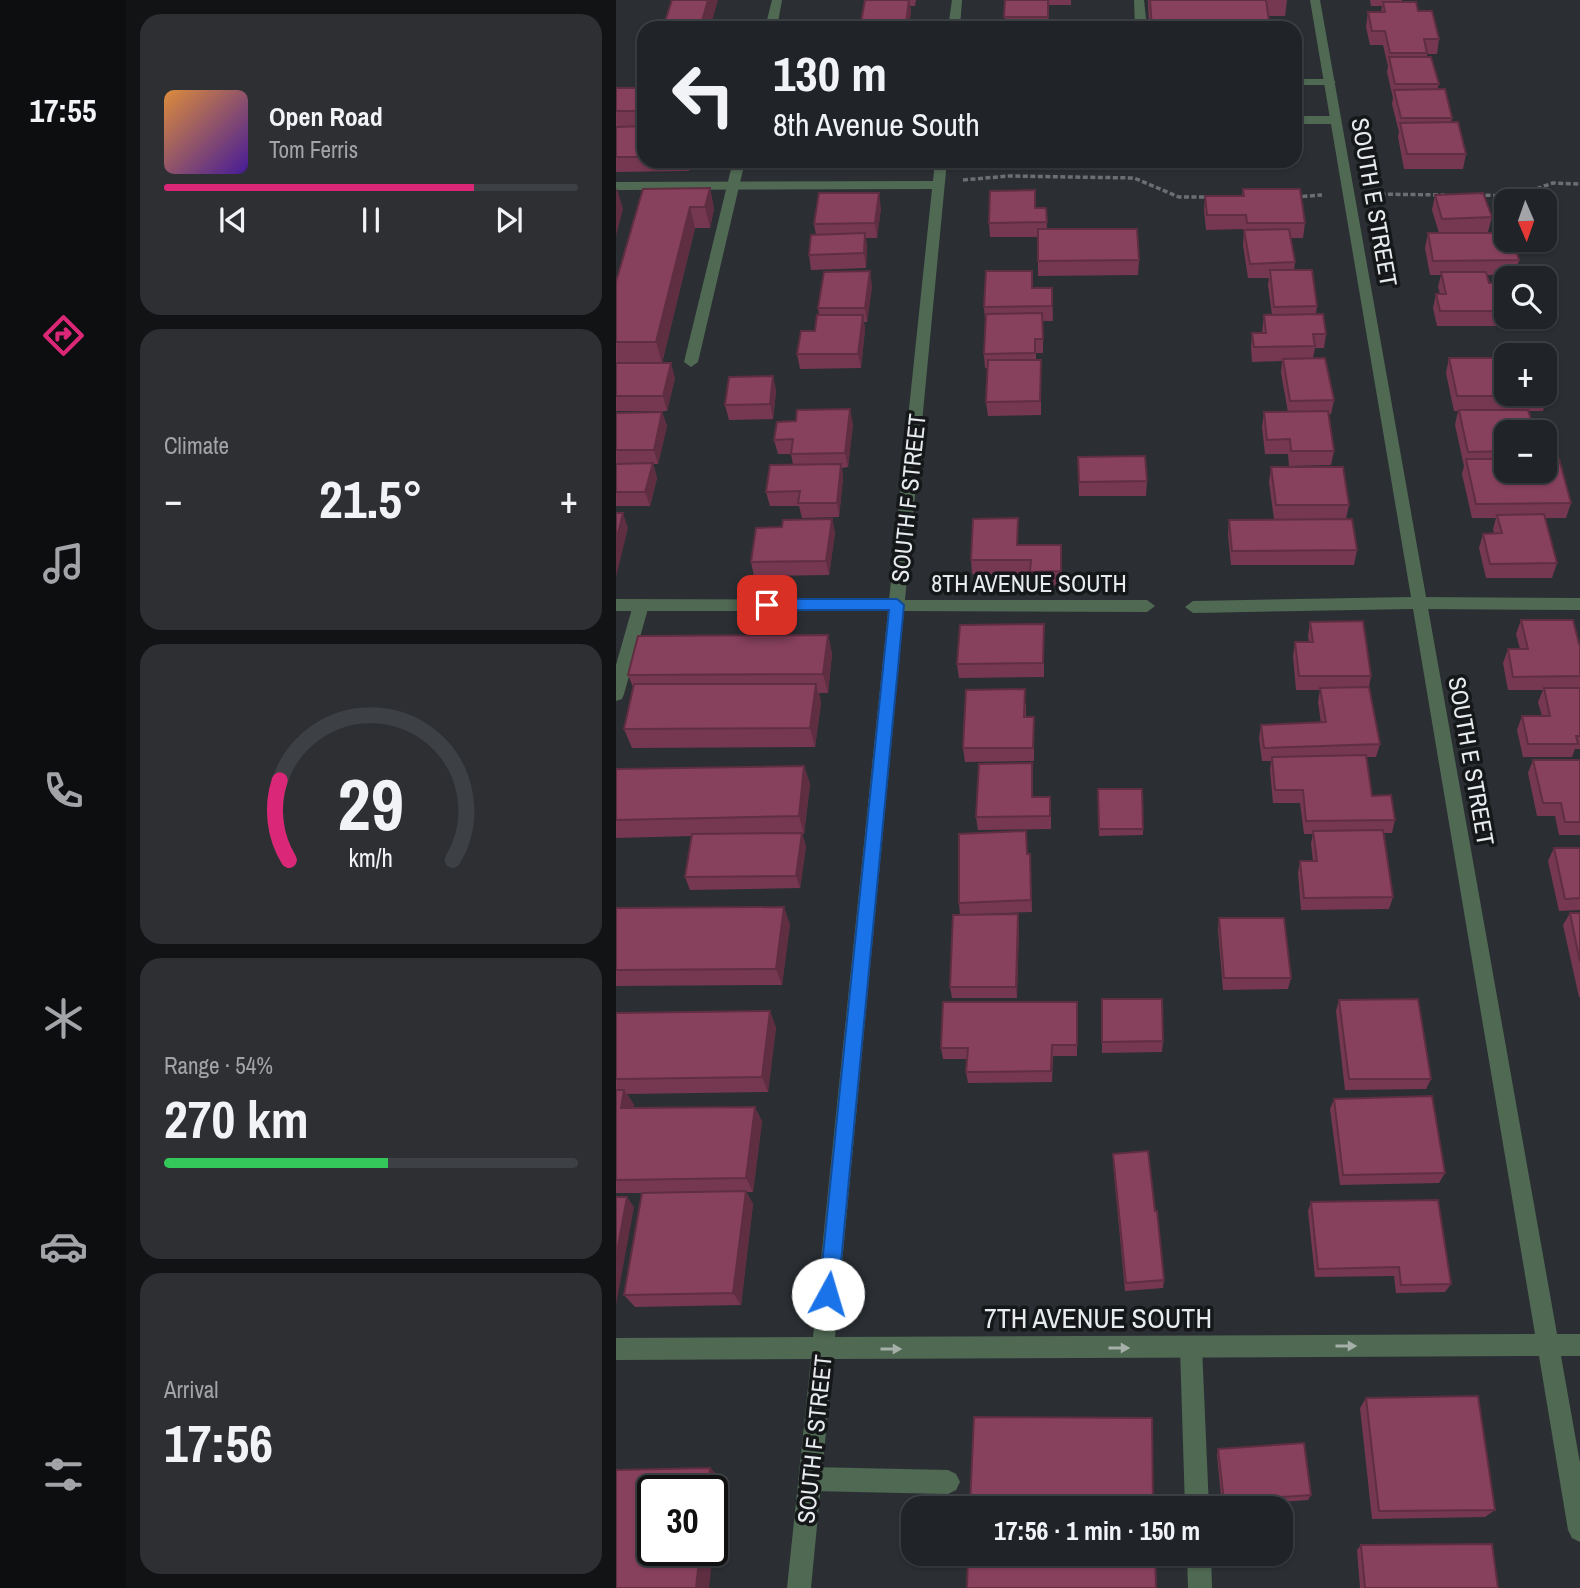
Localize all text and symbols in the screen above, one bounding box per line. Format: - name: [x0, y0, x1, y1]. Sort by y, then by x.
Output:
- text: 130 m: [773, 40, 887, 106]
- icon: left: [658, 49, 749, 140]
- text: 17:55: [29, 89, 97, 132]
- text: Open Road: [269, 99, 383, 134]
- text: 8th Avenue South: [773, 103, 980, 146]
- street label: SOUTH E STREET: [1344, 115, 1406, 289]
- text: Tom Ferris: [269, 134, 358, 165]
- north arrow: [1494, 189, 1558, 252]
- map controls: [1494, 189, 1557, 483]
- icon: previous: [214, 201, 252, 239]
- icon: pause: [352, 201, 390, 239]
- icon: next: [490, 201, 528, 239]
- button: search: [1494, 266, 1557, 329]
- icon: directions: [39, 311, 88, 360]
- button: +: [1494, 343, 1557, 406]
- street label: SOUTH F STREET: [883, 412, 933, 584]
- button: −: [1494, 420, 1557, 483]
- text: Climate: [164, 430, 229, 461]
- text: 21.5°: [319, 464, 423, 534]
- text: −: [164, 474, 182, 525]
- text: +: [560, 474, 578, 525]
- icon: music: [39, 539, 88, 588]
- street label: 8TH AVENUE SOUTH: [931, 567, 1127, 599]
- pin: [737, 575, 797, 635]
- icon: arrive: [748, 586, 786, 624]
- street label: SOUTH E STREET: [1441, 674, 1503, 848]
- text: 29: [338, 755, 404, 853]
- icon: phone: [39, 766, 88, 815]
- text: km/h: [349, 841, 393, 875]
- icon: climate: [39, 994, 88, 1043]
- text: Range · 54%: [164, 1050, 273, 1081]
- text: 270 km: [164, 1084, 309, 1154]
- icon: car: [39, 1222, 88, 1271]
- position arrow: [791, 1257, 865, 1331]
- street label: 7TH AVENUE SOUTH: [984, 1299, 1212, 1337]
- one-way arrow: [1335, 1340, 1357, 1352]
- one-way arrow: [1108, 1342, 1130, 1354]
- one-way arrow: [880, 1343, 902, 1355]
- street label: SOUTH F STREET: [789, 1353, 839, 1525]
- text: Arrival: [164, 1374, 219, 1405]
- text: 17:56: [164, 1408, 273, 1478]
- icon: filters: [39, 1450, 88, 1499]
- speed limit sign: 30: [637, 1475, 728, 1566]
- text: 17:56 · 1 min · 150 m: [994, 1513, 1200, 1548]

